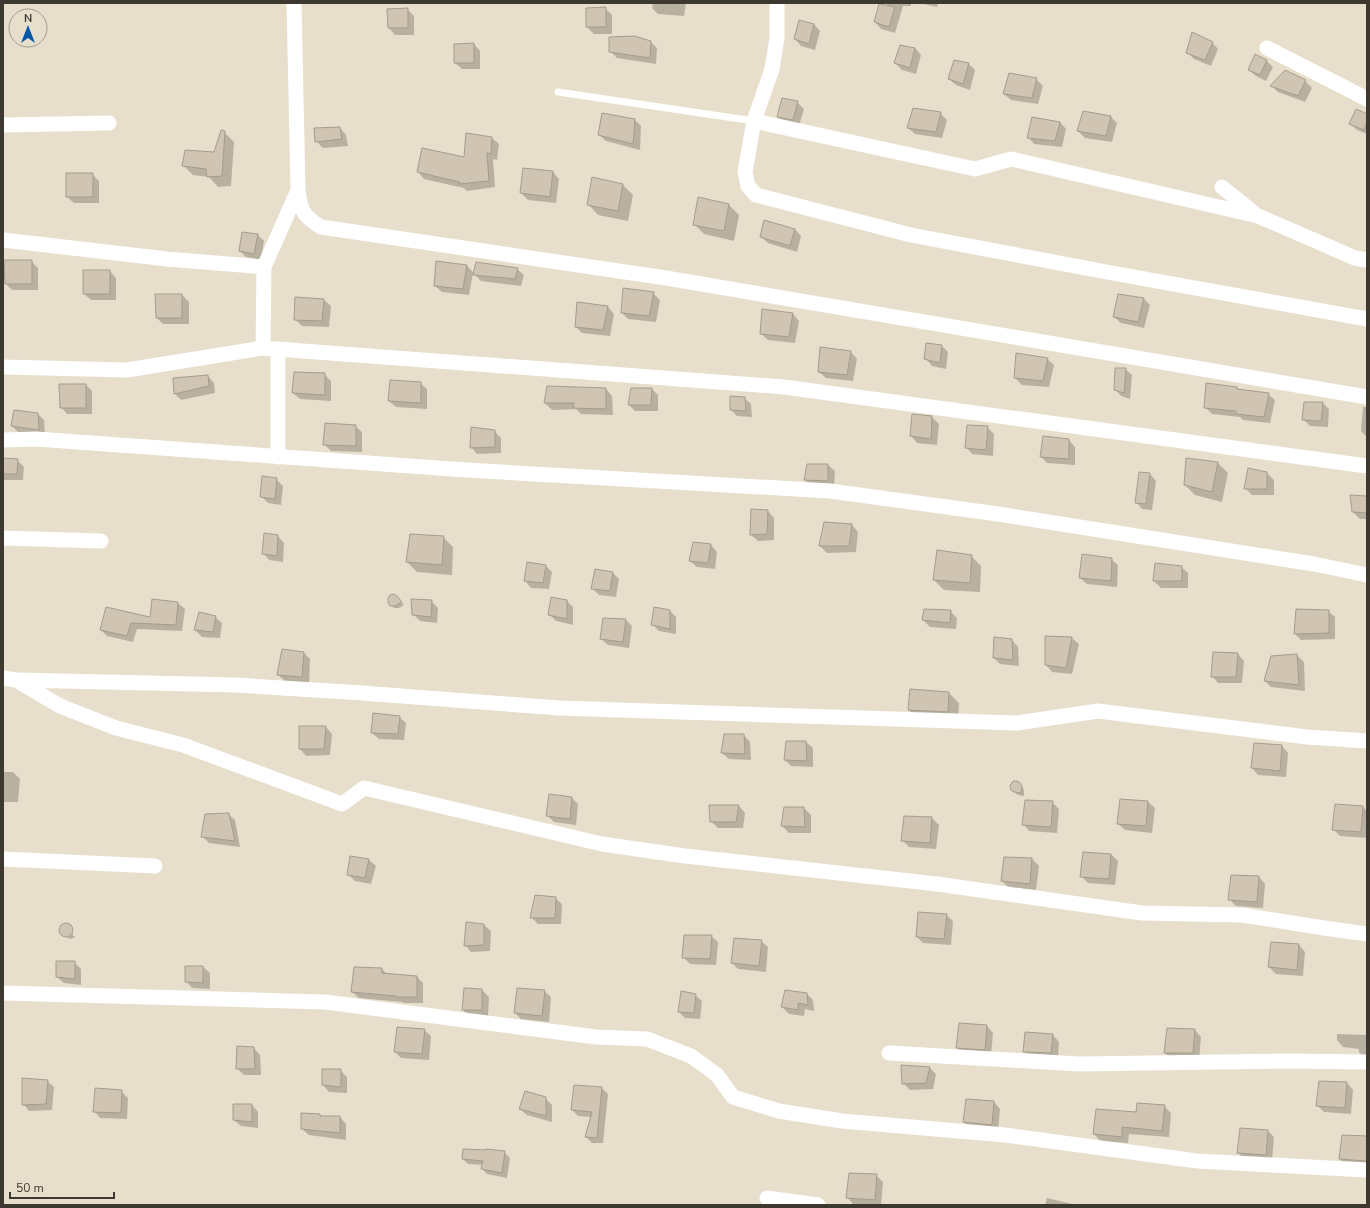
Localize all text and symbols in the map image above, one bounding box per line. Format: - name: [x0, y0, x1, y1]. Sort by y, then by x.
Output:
- north arrow: [8, 8, 48, 48]
- text: N: [24, 11, 32, 26]
- scale bar: [10, 1174, 114, 1200]
- text: 50 m: [16, 1180, 44, 1196]

